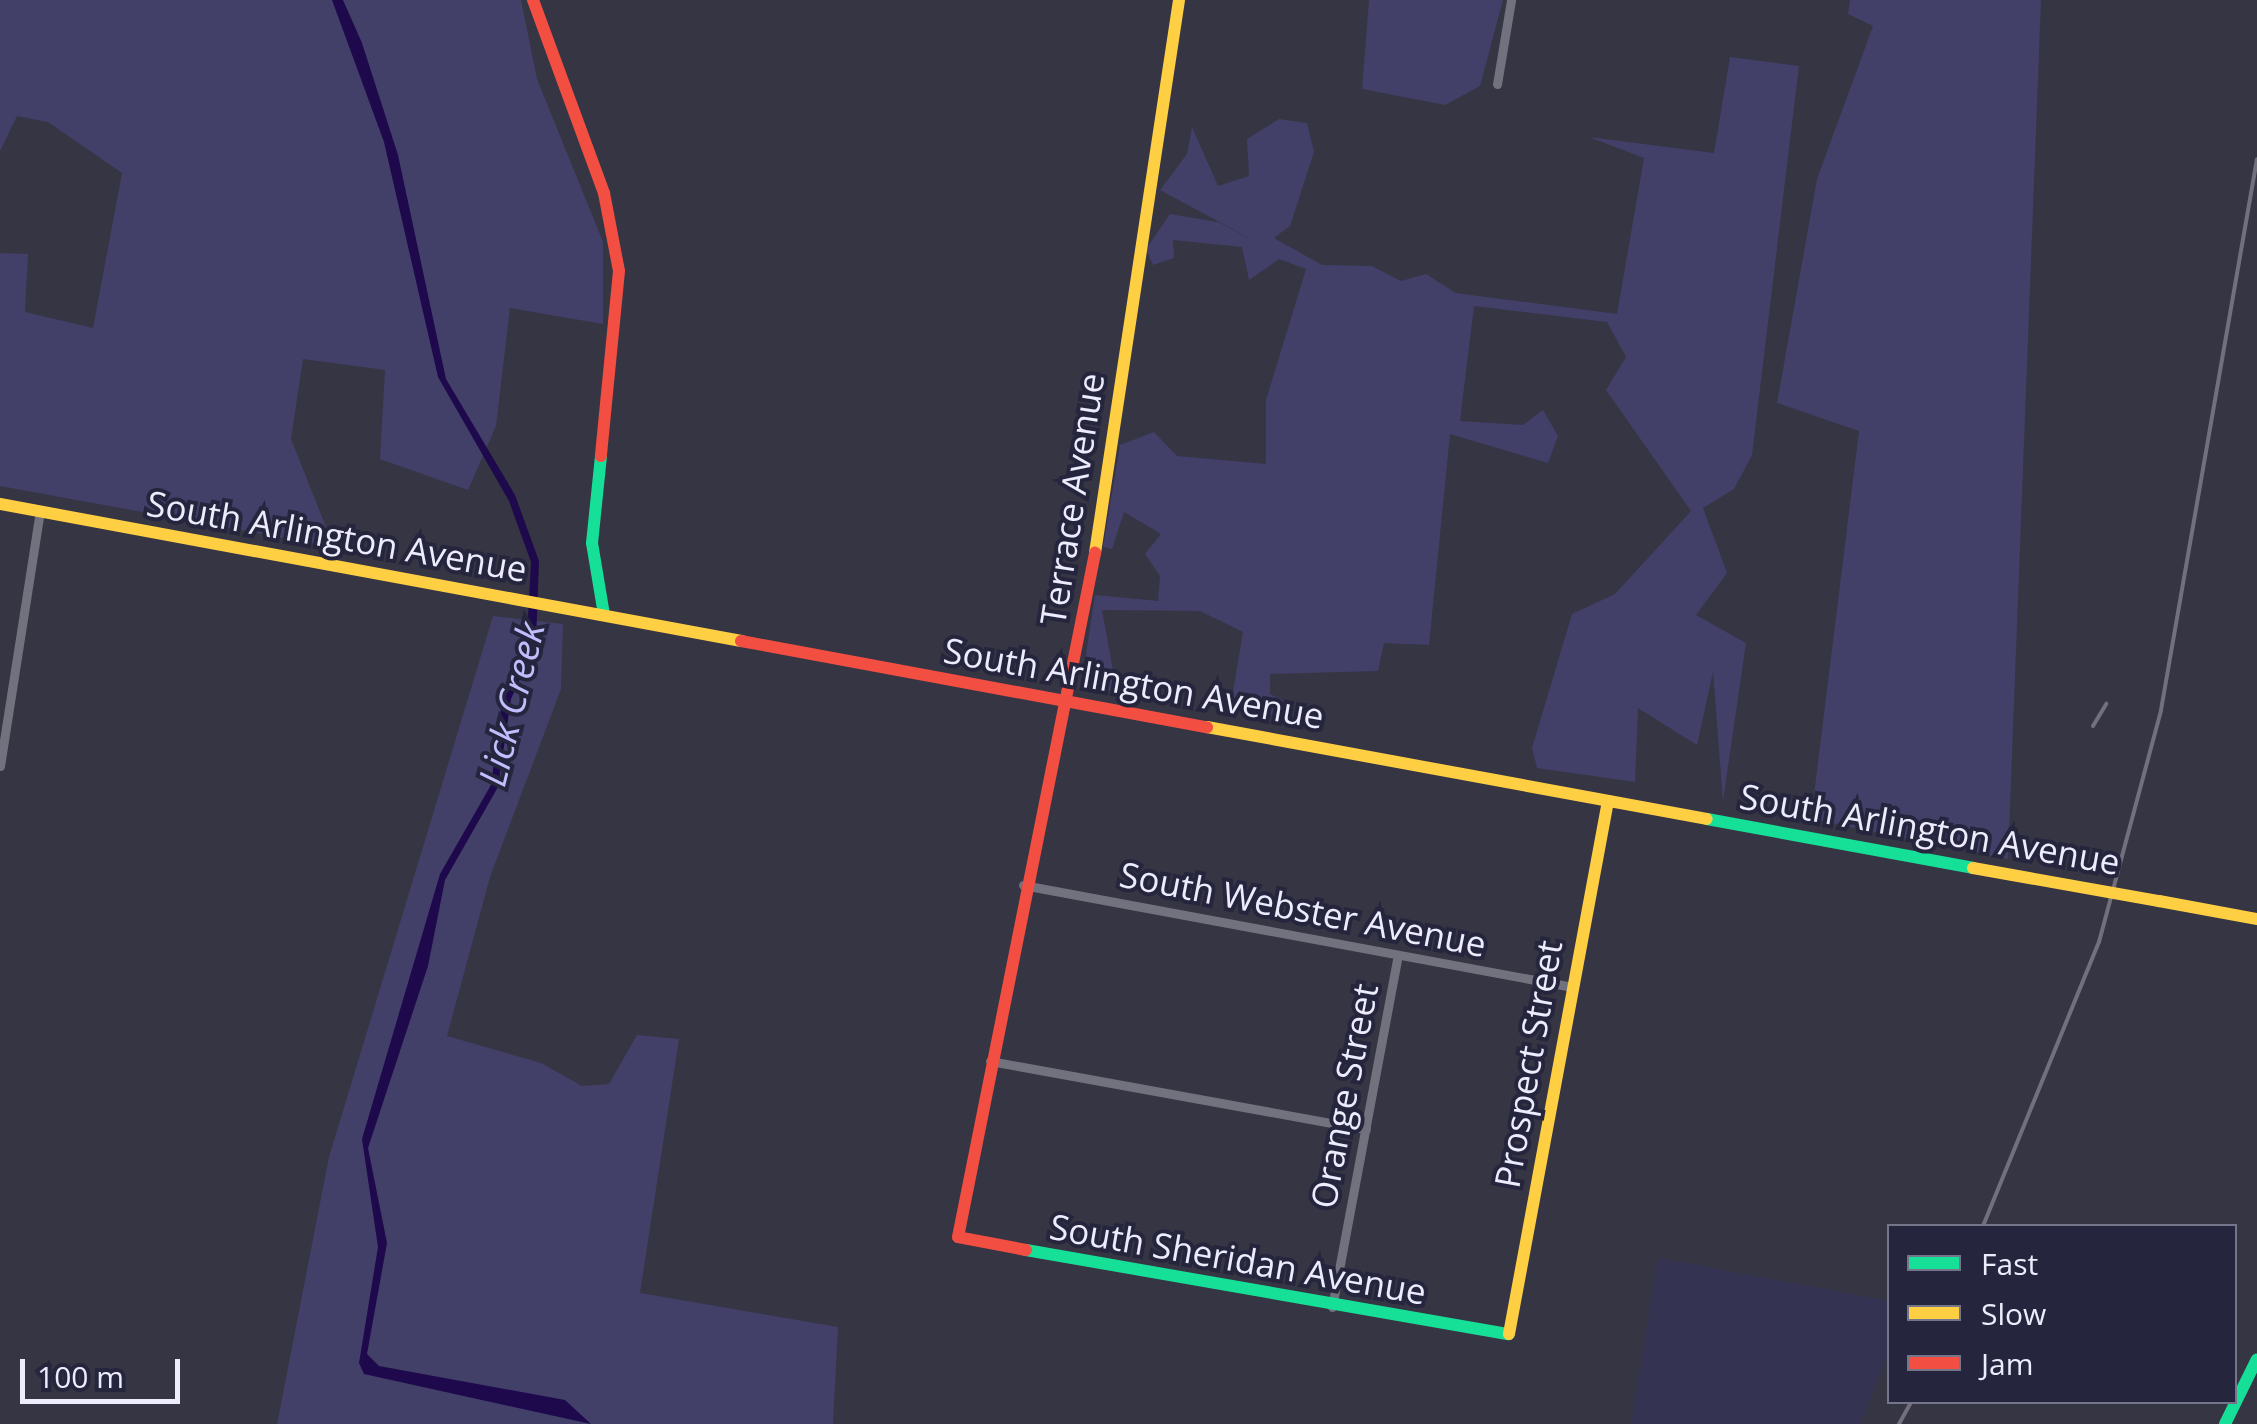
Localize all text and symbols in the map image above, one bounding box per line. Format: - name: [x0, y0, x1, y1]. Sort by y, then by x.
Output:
- street label: Terrace Avenue: [1031, 370, 1113, 628]
- street label: South Arlington Avenue: [144, 482, 530, 590]
- water label: Lick Creek: [469, 617, 553, 791]
- street label: South Arlington Avenue: [941, 629, 1327, 737]
- street label: South Arlington Avenue: [1737, 775, 2123, 883]
- street label: South Webster Avenue: [1116, 853, 1490, 965]
- street label: Prospect Street: [1486, 937, 1570, 1191]
- street label: Orange Street: [1302, 980, 1386, 1212]
- street label: South Sheridan Avenue: [1047, 1205, 1429, 1313]
- legend: [1887, 1224, 2237, 1404]
- text: Fast: [1981, 1243, 2038, 1284]
- text: Slow: [1981, 1293, 2046, 1334]
- scale bar: [25, 1339, 185, 1401]
- text: Jam: [1981, 1343, 2034, 1384]
- text: 100 m: [37, 1356, 124, 1397]

